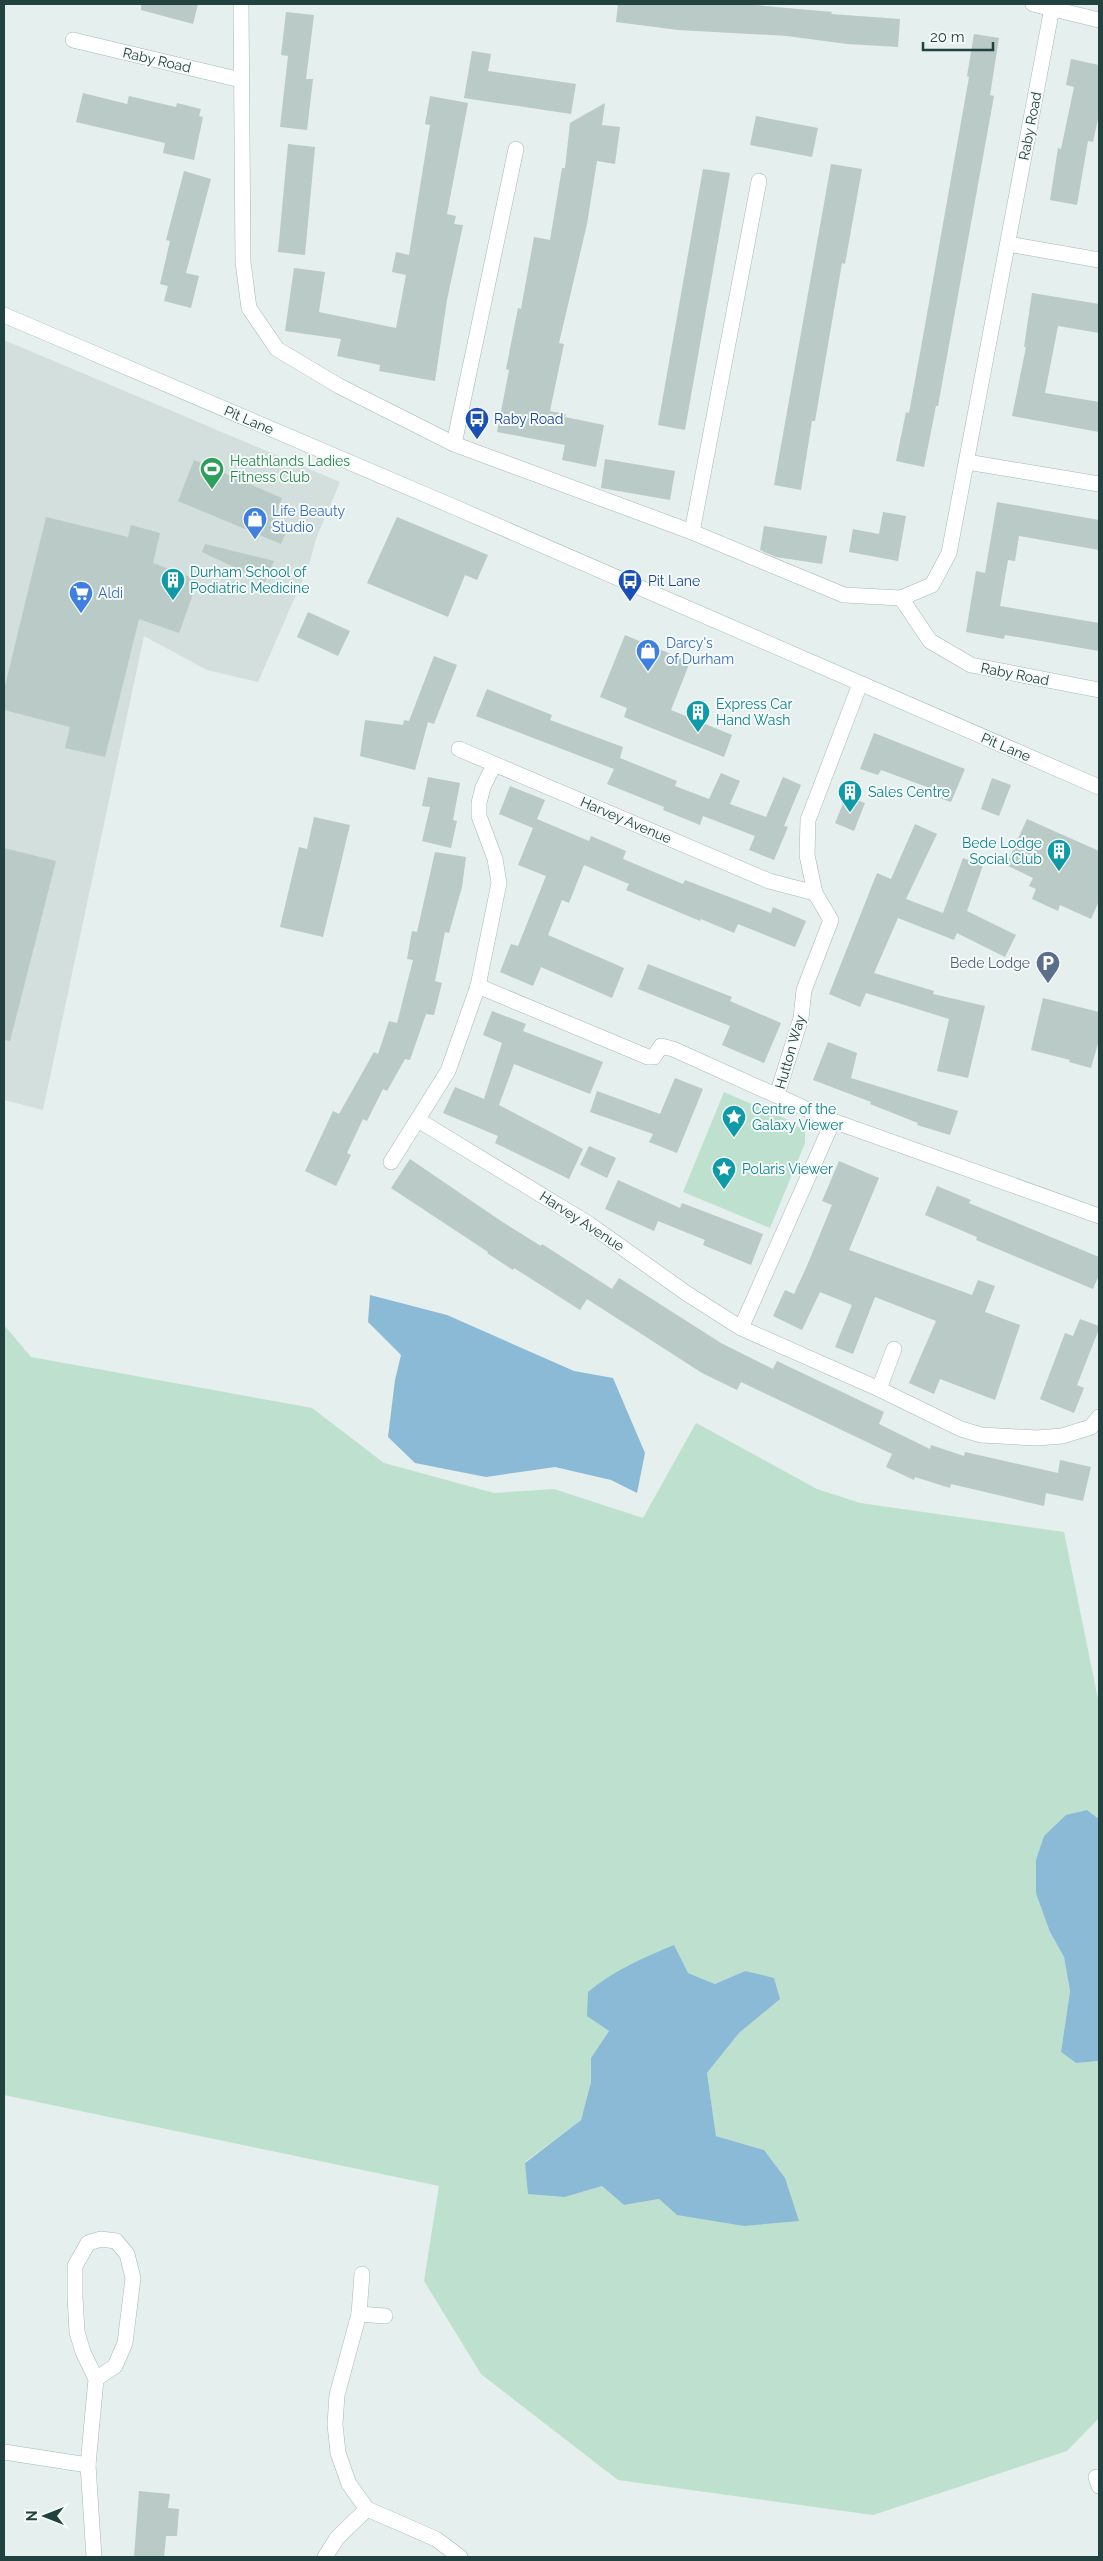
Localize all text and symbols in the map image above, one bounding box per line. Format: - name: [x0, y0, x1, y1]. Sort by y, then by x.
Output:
- scale bar: [923, 20, 993, 52]
- text: 20 m: [930, 28, 965, 46]
- street label: Raby Road: [121, 44, 193, 76]
- street label: Raby Road: [1016, 90, 1044, 162]
- street label: Pit Lane: [222, 402, 276, 438]
- bus stop icon: Raby Road: [464, 406, 490, 440]
- place label: Raby Road: [494, 411, 563, 427]
- place label: Heathlands Ladies Fitness Club: [230, 453, 350, 485]
- sports icon: Heathlands Ladies Fitness Club: [199, 456, 225, 490]
- place label: Life Beauty Studio: [272, 503, 346, 535]
- shop icon: Life Beauty Studio: [242, 506, 268, 540]
- place label: Durham School of Podiatric Medicine: [190, 564, 309, 596]
- building icon: Durham School of Podiatric Medicine: [160, 567, 186, 601]
- bus stop icon: Pit Lane: [617, 568, 643, 602]
- place label: Pit Lane: [648, 573, 700, 589]
- supermarket icon: Aldi: [68, 580, 94, 614]
- place label: Aldi: [98, 585, 123, 601]
- place label: Darcy's of Durham: [666, 635, 734, 667]
- shop icon: Darcy's of Durham: [635, 638, 661, 672]
- street label: Raby Road: [979, 660, 1051, 688]
- place label: Express Car Hand Wash: [716, 696, 792, 728]
- building icon: Express Car Hand Wash: [685, 699, 711, 733]
- street label: Pit Lane: [979, 729, 1033, 765]
- building icon: Sales Centre: [837, 779, 863, 813]
- place label: Sales Centre: [868, 784, 950, 800]
- street label: Harvey Avenue: [578, 794, 674, 846]
- place label: Bede Lodge Social Club: [962, 835, 1042, 867]
- building icon: Bede Lodge Social Club: [1046, 838, 1072, 872]
- parking icon: Bede Lodge: [1035, 950, 1061, 984]
- place label: Bede Lodge: [950, 955, 1030, 971]
- street label: Hutton Way: [772, 1013, 808, 1091]
- place label: Centre of the Galaxy Viewer: [752, 1101, 843, 1133]
- place icon: Centre of the Galaxy Viewer: [721, 1104, 747, 1138]
- place icon: Polaris Viewer: [711, 1156, 737, 1190]
- place label: Polaris Viewer: [742, 1161, 833, 1177]
- street label: Harvey Avenue: [537, 1188, 627, 1254]
- north arrow: [20, 2491, 70, 2541]
- text: N: [24, 2511, 40, 2521]

